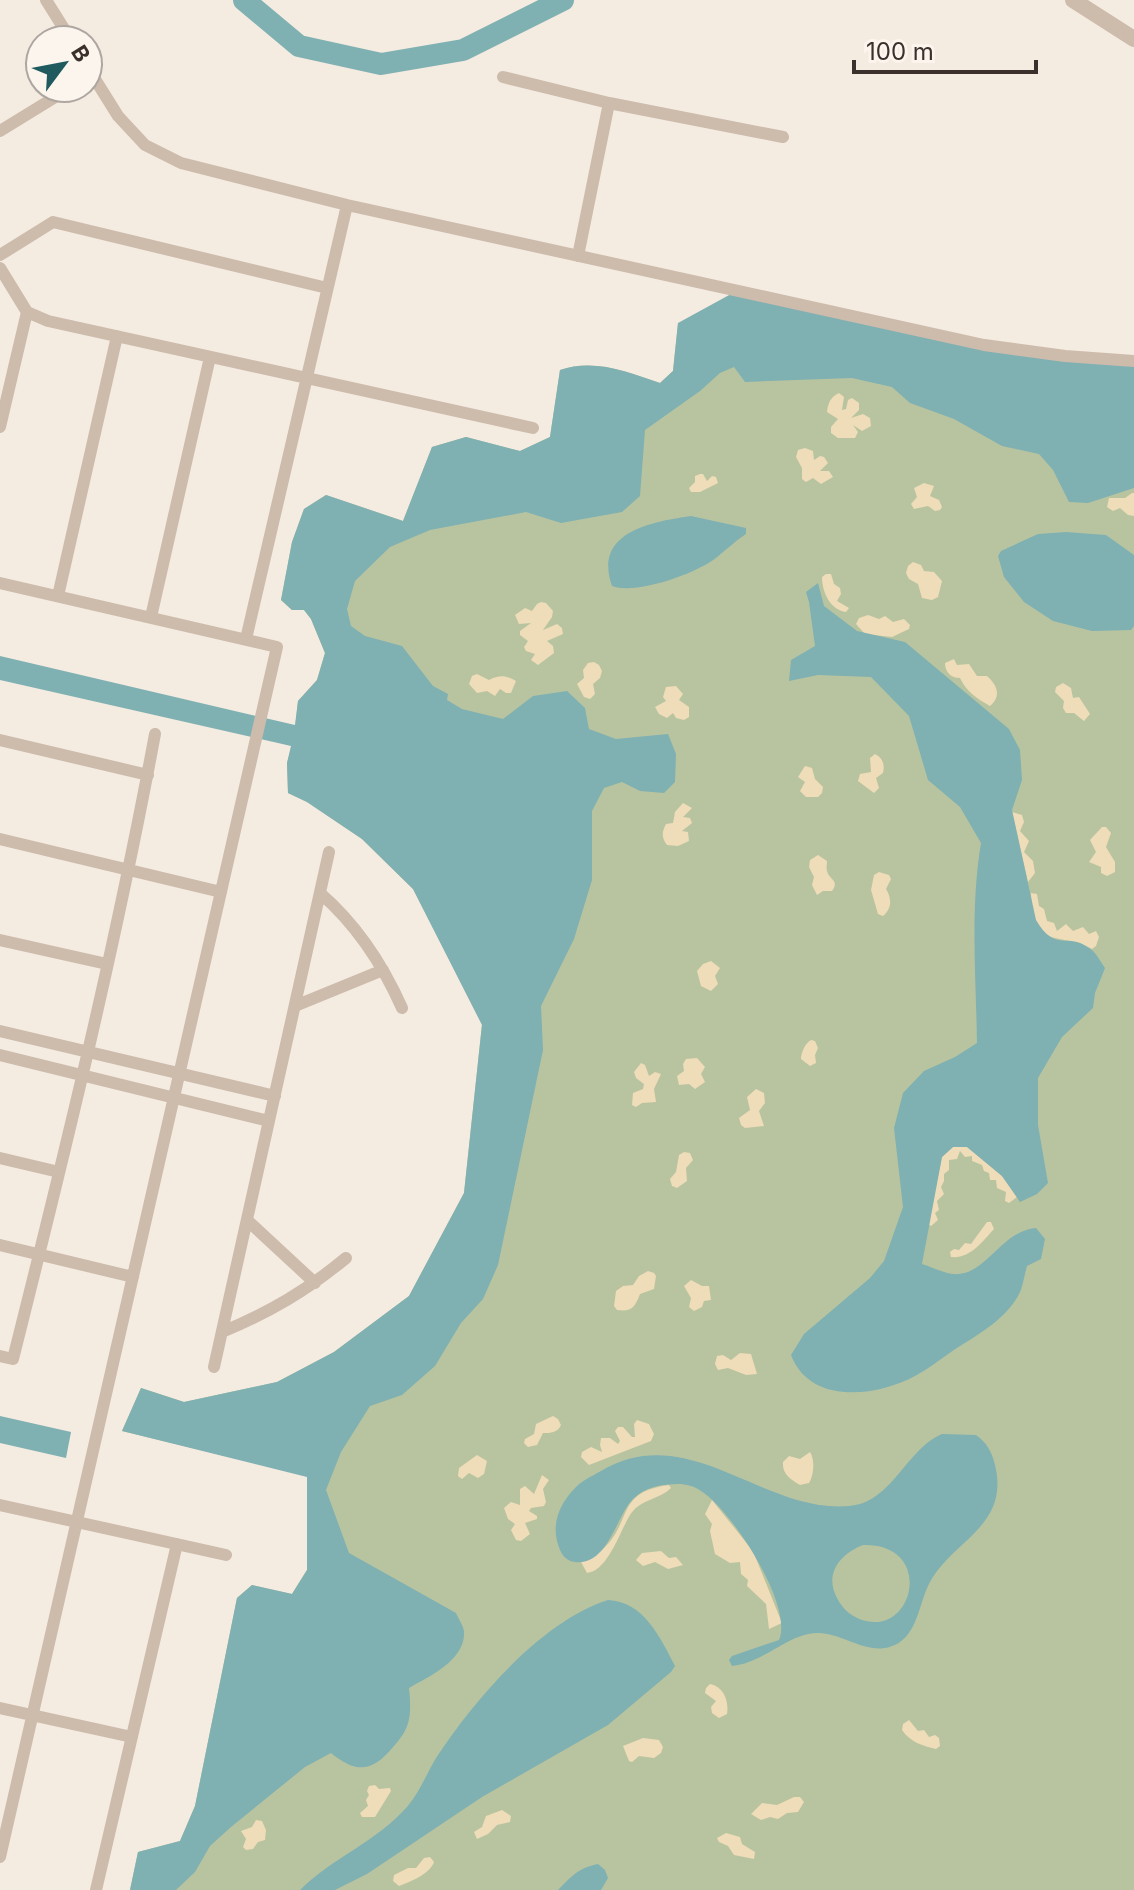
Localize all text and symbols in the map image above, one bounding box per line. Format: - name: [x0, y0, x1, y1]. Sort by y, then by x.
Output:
- north arrow: [24, 24, 104, 104]
- scale bar: [854, 24, 1036, 74]
- text: 100 m: [866, 37, 934, 66]
- text: B: [66, 40, 96, 66]

